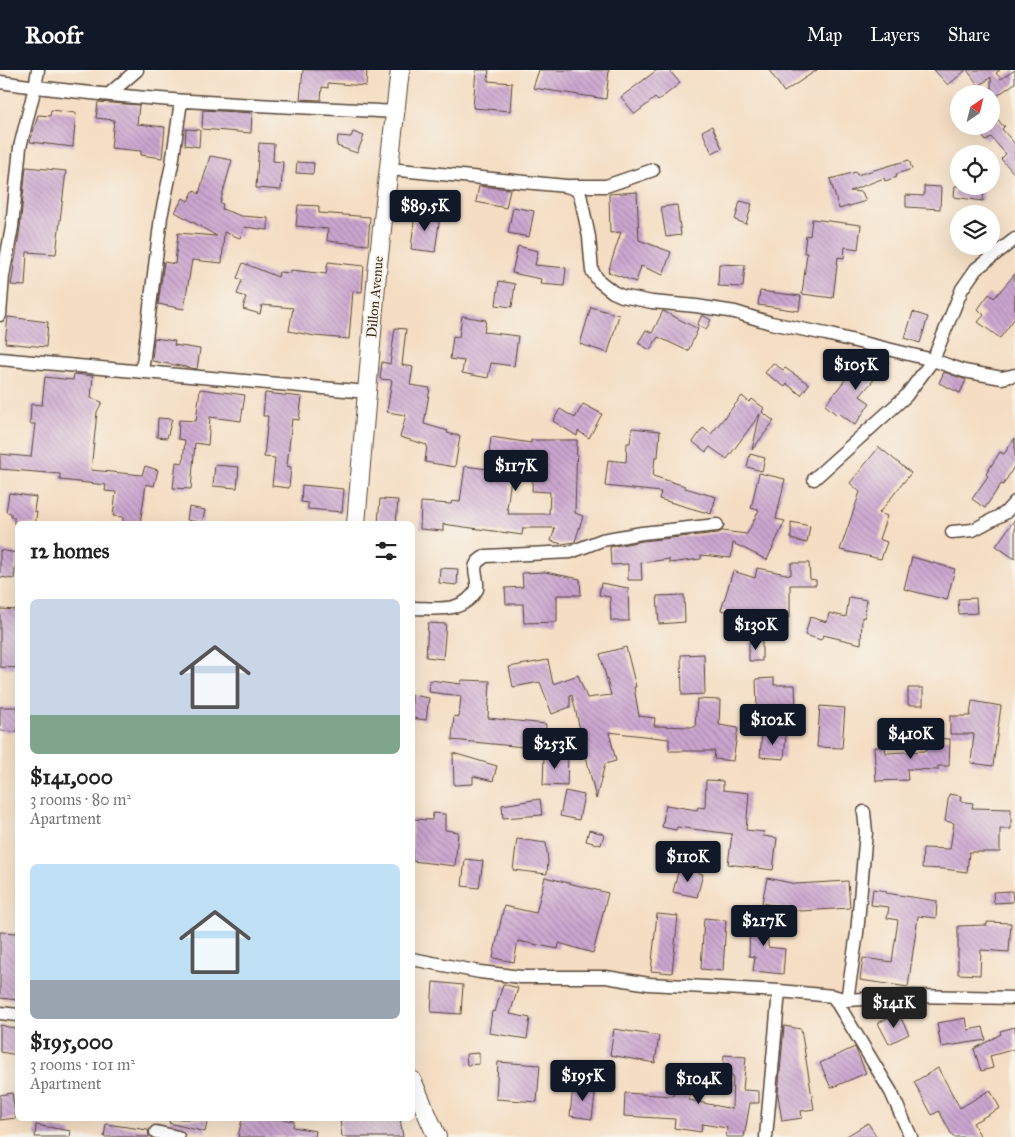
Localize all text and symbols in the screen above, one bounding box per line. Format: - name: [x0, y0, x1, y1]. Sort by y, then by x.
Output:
- text: Roofr: [25, 20, 83, 50]
- text: Map: [807, 24, 842, 46]
- text: Layers: [870, 24, 920, 46]
- text: Share: [948, 24, 990, 46]
- north arrow: [950, 85, 1000, 135]
- map controls: [950, 85, 1000, 255]
- button: locate: [950, 145, 1000, 195]
- pin: $89.5K: [384, 190, 466, 232]
- text: $89.5K: [401, 196, 449, 215]
- button: layers: [950, 205, 1000, 255]
- street label: Dillon Avenue: [363, 255, 387, 339]
- pin: $105K: [821, 348, 891, 391]
- text: $105K: [834, 355, 878, 374]
- pin: $117K: [481, 450, 551, 492]
- text: $117K: [495, 456, 537, 475]
- icon: filters: [372, 537, 400, 565]
- text: 12 homes: [30, 538, 109, 564]
- pin: $130K: [721, 608, 791, 651]
- text: $130K: [735, 615, 777, 634]
- icon: home: [170, 632, 260, 722]
- pin: $102K: [738, 704, 808, 746]
- text: $102K: [751, 710, 795, 729]
- pin: $410K: [876, 718, 946, 760]
- text: $410K: [888, 724, 934, 743]
- pin: $253K: [520, 728, 590, 770]
- text: $253K: [534, 734, 576, 753]
- text: $141,000: [30, 764, 113, 790]
- text: 3 rooms · 80 m²: [30, 790, 131, 809]
- text: Apartment: [30, 809, 102, 828]
- pin: $110K: [653, 840, 723, 883]
- text: $110K: [667, 847, 709, 866]
- icon: home: [170, 897, 260, 987]
- pin: $217K: [729, 904, 799, 947]
- text: $217K: [742, 911, 786, 930]
- pin: $141K: [859, 986, 929, 1029]
- text: $141K: [873, 993, 915, 1012]
- text: $195,000: [30, 1029, 113, 1055]
- text: 3 rooms · 101 m²: [30, 1055, 135, 1074]
- pin: $195K: [548, 1060, 618, 1102]
- pin: $104K: [664, 1062, 734, 1105]
- text: $195K: [561, 1066, 605, 1085]
- text: $104K: [676, 1069, 722, 1088]
- text: Apartment: [30, 1074, 102, 1093]

